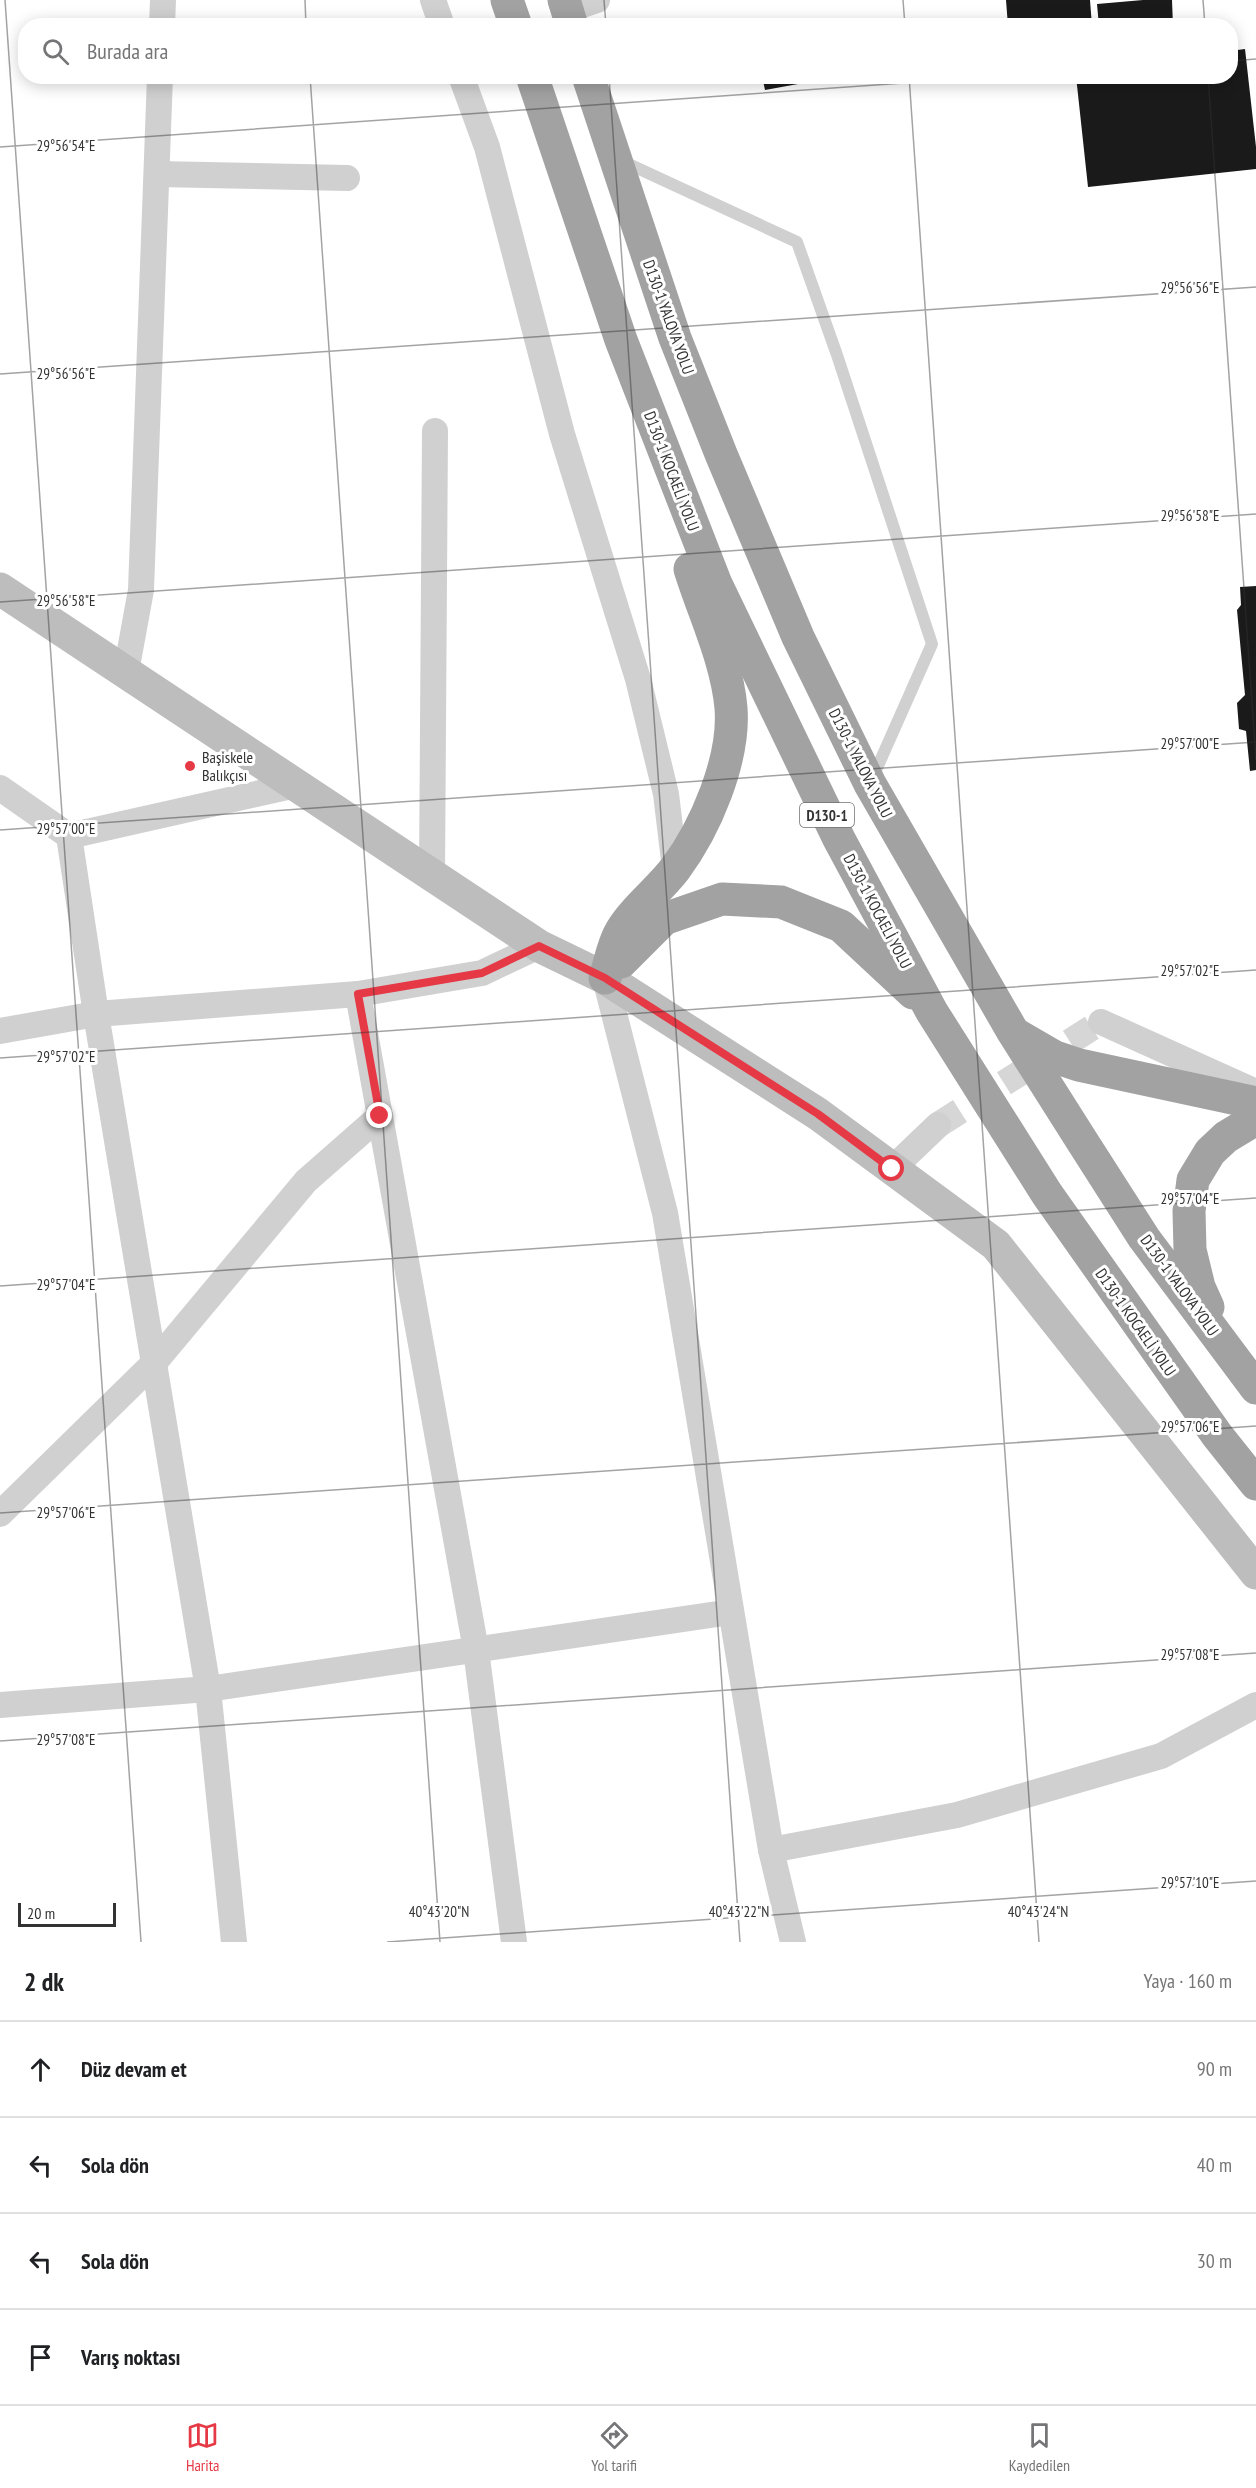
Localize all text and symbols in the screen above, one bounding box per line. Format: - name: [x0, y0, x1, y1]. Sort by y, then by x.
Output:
- search box: [18, 18, 1238, 84]
- icon: search: [39, 35, 72, 68]
- text: Burada ara: [87, 37, 168, 65]
- text: 29°56'54"E: [36, 136, 96, 155]
- street label: D130-1 YALOVA YOLU: [639, 257, 699, 377]
- text: 29°56'56"E: [1160, 278, 1220, 297]
- text: 29°56'56"E: [36, 364, 96, 383]
- street label: D130-1 KOCAELİ YOLU: [640, 408, 704, 534]
- text: 29°56'58"E: [1160, 506, 1220, 525]
- text: 29°56'58"E: [36, 591, 96, 610]
- street label: D130-1 YALOVA YOLU: [825, 704, 897, 822]
- text: 29°57'00"E: [1160, 734, 1220, 753]
- place label: Başiskele Balıkçısı: [202, 747, 253, 785]
- marker: Başiskele Balıkçısı: [183, 759, 197, 773]
- road number: D130-1: [800, 803, 854, 827]
- text: 29°57'00"E: [36, 819, 96, 838]
- street label: D130-1 KOCAELİ YOLU: [839, 850, 917, 972]
- text: 29°57'02"E: [1160, 961, 1220, 980]
- text: 29°57'02"E: [36, 1047, 96, 1066]
- route end: [366, 1102, 392, 1128]
- route start: [878, 1155, 904, 1181]
- text: 29°57'04"E: [1160, 1189, 1220, 1208]
- street label: D130-1 YALOVA YOLU: [1137, 1230, 1223, 1340]
- street label: D130-1 KOCAELİ YOLU: [1091, 1264, 1181, 1380]
- text: 29°57'04"E: [36, 1275, 96, 1294]
- text: 29°57'06"E: [1160, 1417, 1220, 1436]
- text: 29°57'06"E: [36, 1503, 96, 1522]
- text: 29°57'08"E: [1160, 1645, 1220, 1664]
- text: 29°57'08"E: [36, 1730, 96, 1749]
- text: 29°57'10"E: [1160, 1873, 1220, 1892]
- scale bar: [18, 1900, 116, 1928]
- text: 40°43'20"N: [409, 1902, 469, 1921]
- text: 40°43'22"N: [709, 1902, 769, 1921]
- text: 40°43'24"N: [1008, 1902, 1068, 1921]
- text: 20 m: [27, 1903, 55, 1923]
- text: 2 dk: [24, 1965, 64, 1998]
- text: Yaya · 160 m: [1144, 1968, 1232, 1994]
- icon: ahead: [24, 2053, 57, 2086]
- text: Düz devam et: [81, 2055, 187, 2083]
- text: 90 m: [1197, 2056, 1232, 2082]
- icon: left: [24, 2149, 57, 2182]
- text: Sola dön: [81, 2151, 149, 2179]
- text: 40 m: [1197, 2152, 1232, 2178]
- icon: left: [24, 2245, 57, 2278]
- text: Sola dön: [81, 2247, 149, 2275]
- text: 30 m: [1197, 2248, 1232, 2274]
- icon: arrive: [24, 2341, 57, 2374]
- text: Varış noktası: [81, 2343, 181, 2371]
- tab: Harita: [186, 2419, 220, 2475]
- tab: Yol tarifi: [591, 2419, 637, 2475]
- tab: Kaydedilen: [1009, 2419, 1070, 2475]

